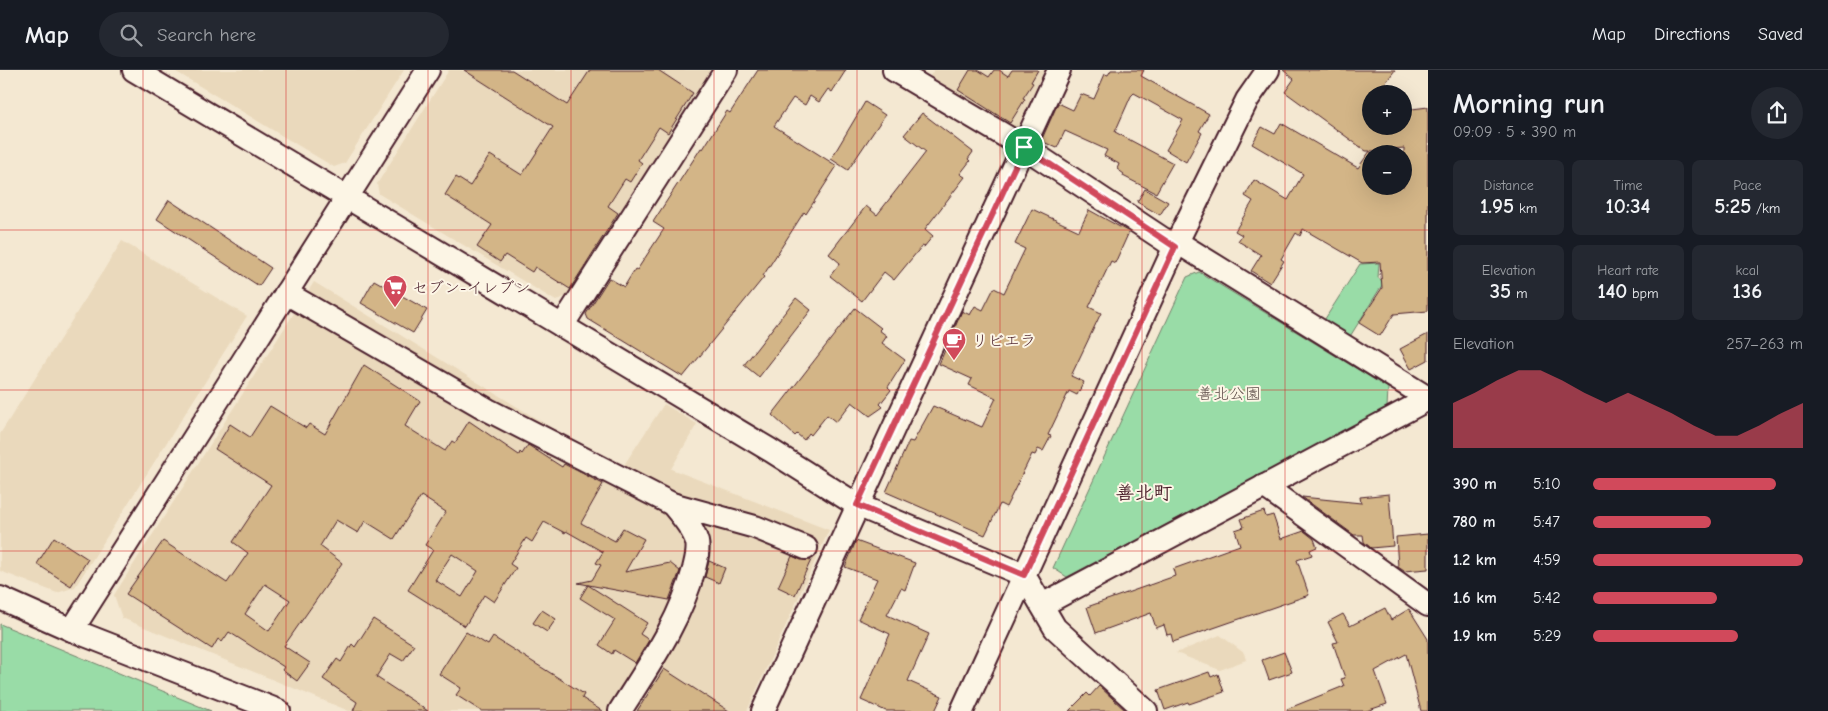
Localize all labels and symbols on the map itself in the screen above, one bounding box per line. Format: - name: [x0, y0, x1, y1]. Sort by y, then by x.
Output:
- pin: [1003, 126, 1045, 168]
- supermarket icon: セブン-イレブン: [382, 274, 408, 308]
- place label: セブン-イレブン: [412, 279, 530, 297]
- cafe icon: リビエラ: [941, 327, 967, 361]
- place label: リビエラ: [972, 332, 1036, 350]
- park label: 善北公園: [1197, 385, 1261, 403]
- district label: 善北町: [1115, 482, 1173, 504]

